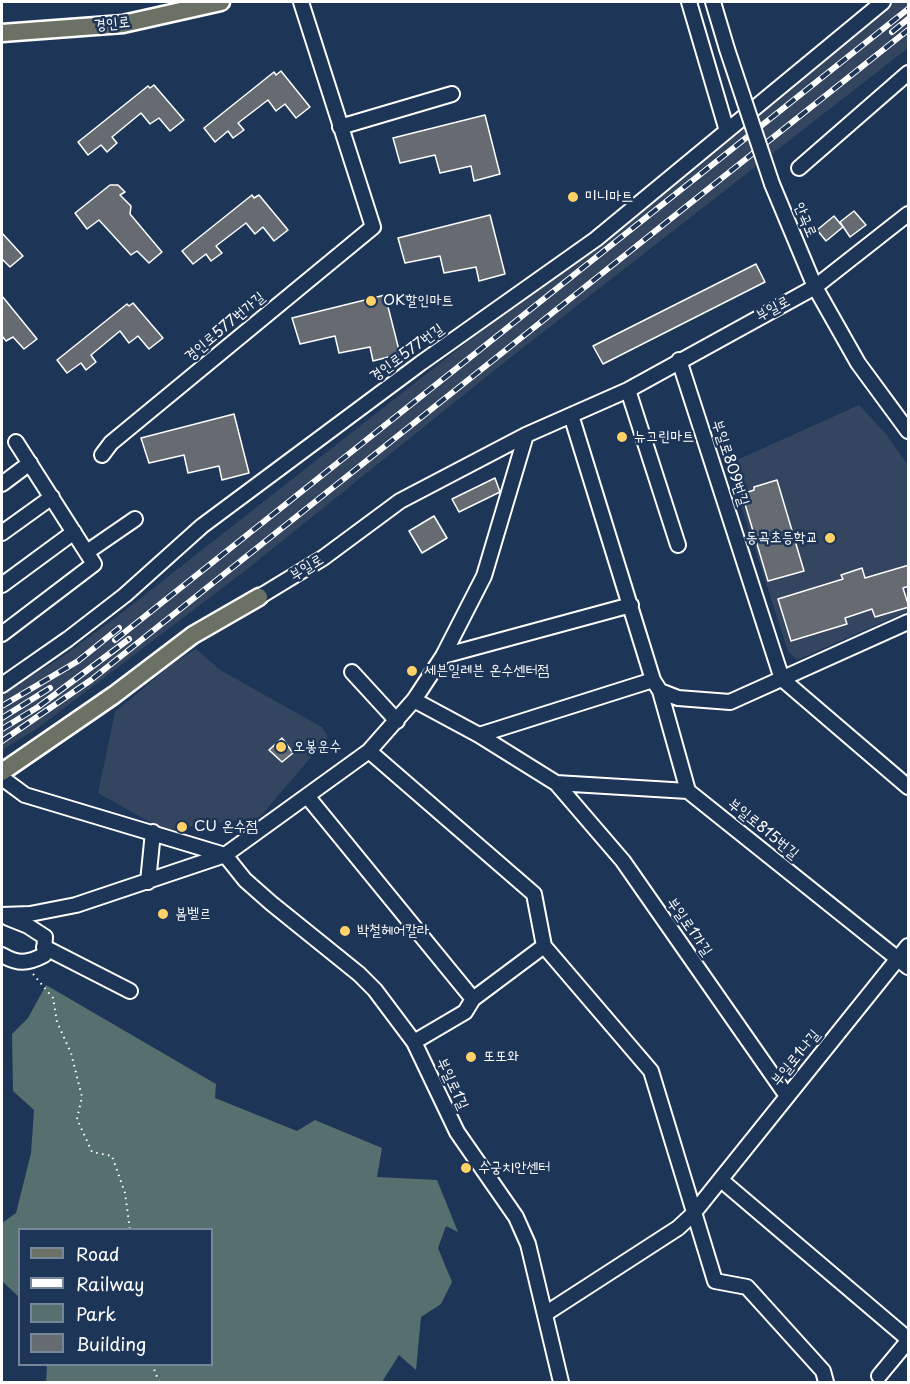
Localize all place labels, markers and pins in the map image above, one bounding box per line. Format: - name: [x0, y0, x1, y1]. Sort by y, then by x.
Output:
- place label: 미니마트: [585, 188, 633, 206]
- marker: 미니마트: [566, 190, 580, 204]
- place label: OK할인마트: [383, 292, 454, 310]
- marker: OK할인마트: [364, 294, 378, 308]
- place label: 뉴그린마트: [634, 428, 694, 446]
- marker: 뉴그린마트: [615, 430, 629, 444]
- place label: 동곡초등학교: [746, 529, 818, 547]
- marker: 동곡초등학교: [823, 531, 837, 545]
- place label: 세븐일레븐 온수센터점: [424, 662, 550, 680]
- marker: 세븐일레븐 온수센터점: [405, 664, 419, 678]
- place label: 오봉운수: [293, 738, 341, 756]
- marker: 오봉운수: [274, 740, 288, 754]
- place label: CU 온수점: [194, 818, 258, 836]
- marker: CU 온수점: [175, 820, 189, 834]
- place label: 봄벨르: [175, 905, 211, 923]
- marker: 봄벨르: [156, 907, 170, 921]
- place label: 박철헤어칼라: [357, 922, 429, 940]
- marker: 박철헤어칼라: [338, 924, 352, 938]
- place label: 또또와: [483, 1048, 519, 1066]
- marker: 또또와: [464, 1050, 478, 1064]
- place label: 수궁치안센터: [478, 1159, 550, 1177]
- marker: 수궁치안센터: [459, 1161, 473, 1175]

